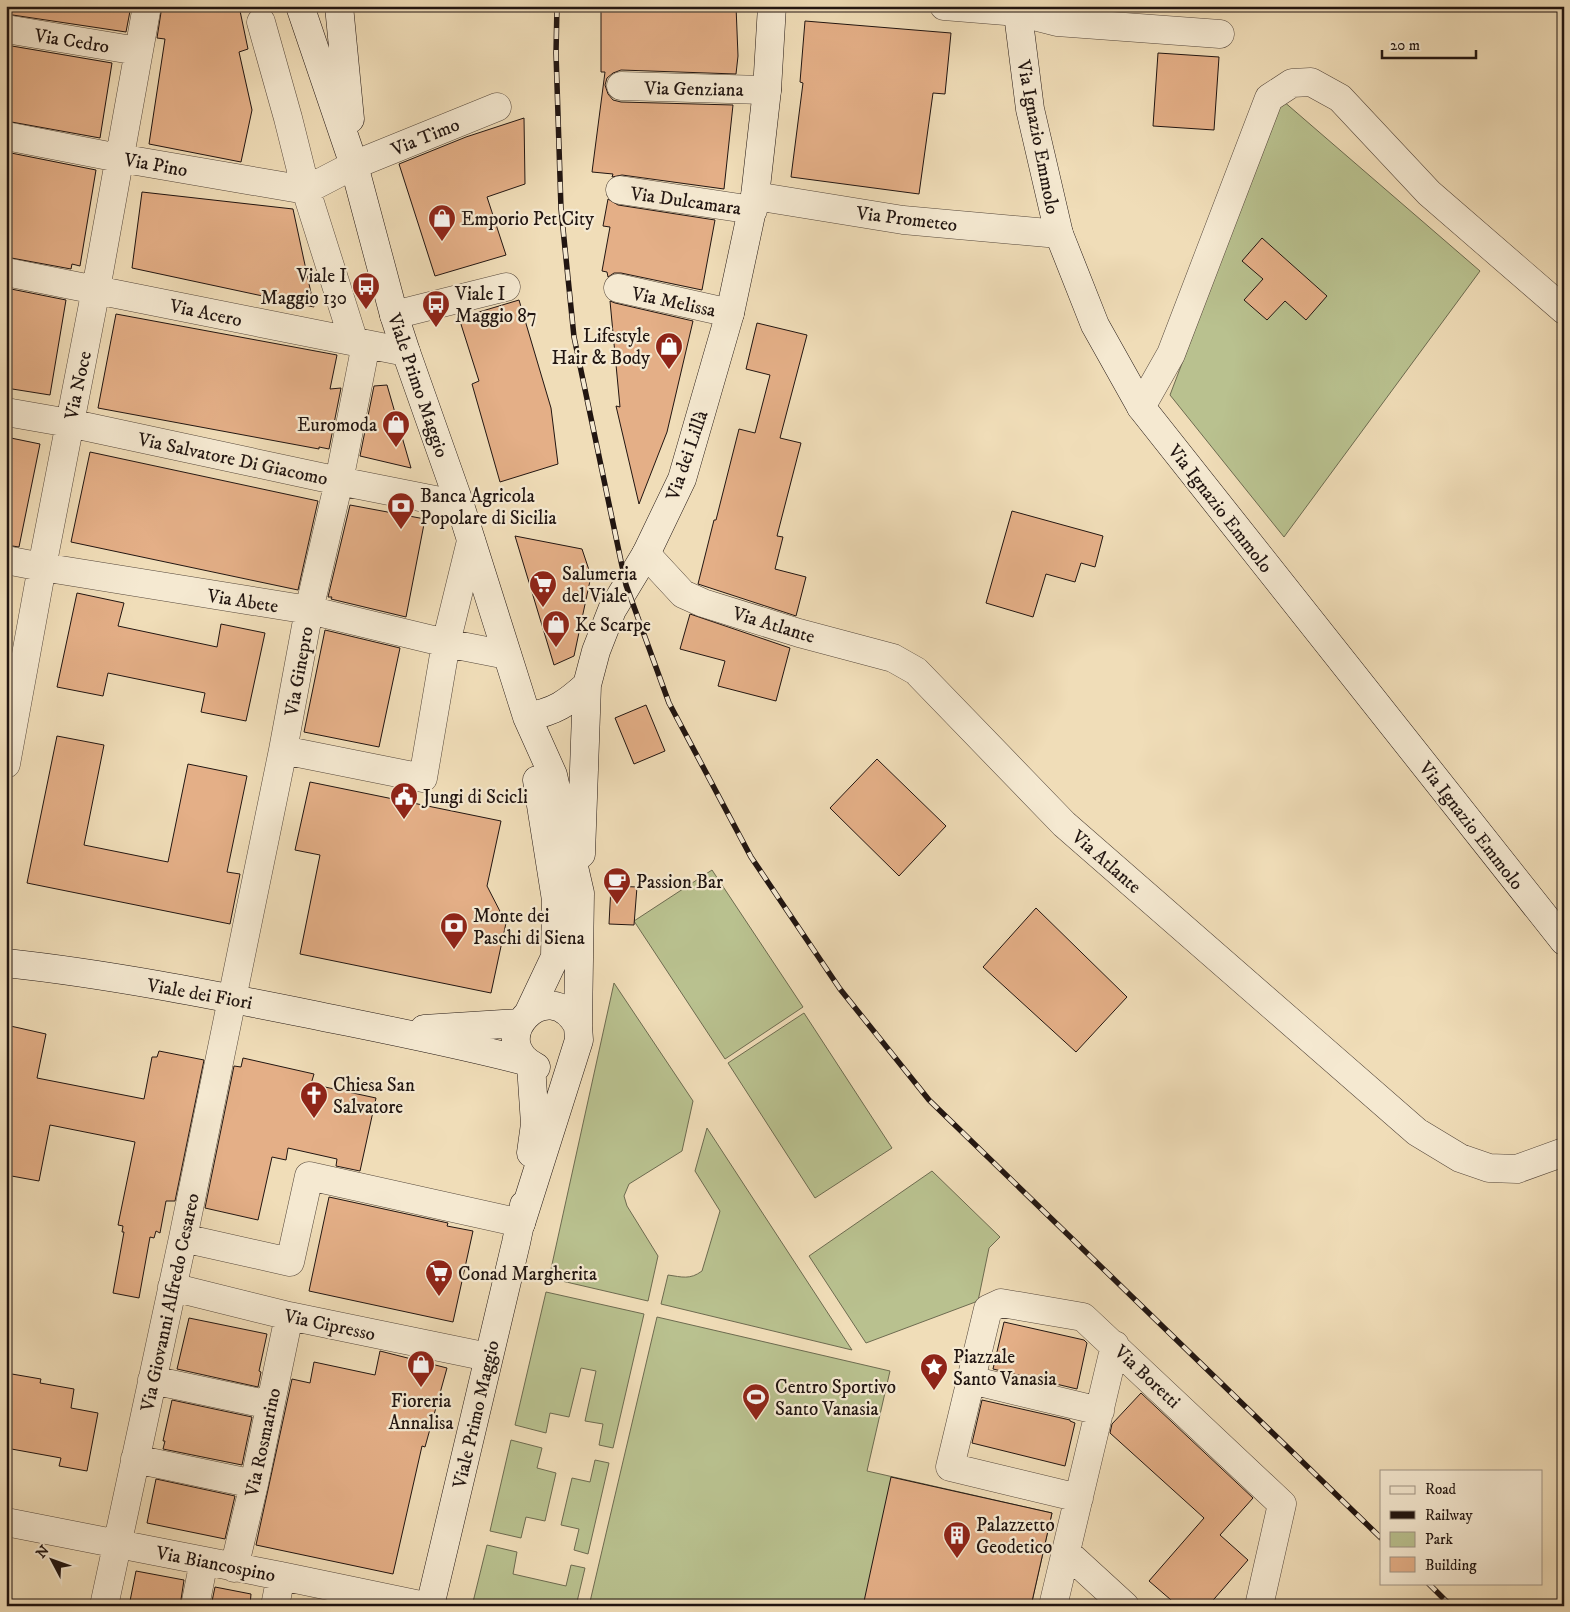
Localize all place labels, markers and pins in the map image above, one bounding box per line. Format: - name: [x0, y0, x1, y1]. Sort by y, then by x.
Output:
- shop icon: Emporio Pet City: [427, 203, 457, 242]
- place label: Emporio Pet City: [461, 208, 595, 231]
- place label: Viale I Maggio 130: [261, 265, 347, 310]
- bus stop icon: Viale I Maggio 130: [351, 271, 381, 310]
- place label: Viale I Maggio 87: [454, 283, 537, 328]
- bus stop icon: Viale I Maggio 87: [421, 289, 451, 328]
- place label: Lifestyle Hair & Body: [552, 325, 651, 370]
- shop icon: Lifestyle Hair & Body: [654, 331, 684, 370]
- shop icon: Euromoda: [381, 409, 411, 448]
- place label: Euromoda: [297, 414, 377, 437]
- place label: Banca Agricola Popolare di Sicilia: [420, 485, 556, 530]
- bank icon: Banca Agricola Popolare di Sicilia: [386, 491, 416, 530]
- place label: Salumeria del Viale: [562, 563, 637, 608]
- supermarket icon: Salumeria del Viale: [528, 569, 558, 608]
- shop icon: Ke Scarpe: [541, 609, 571, 648]
- place label: Ke Scarpe: [575, 614, 651, 637]
- public building icon: Jungi di Scicli: [389, 781, 419, 820]
- place label: Jungi di Scicli: [421, 786, 528, 809]
- cafe icon: Passion Bar: [602, 866, 632, 905]
- place label: Passion Bar: [636, 871, 723, 894]
- place label: Monte dei Paschi di Siena: [473, 905, 585, 950]
- bank icon: Monte dei Paschi di Siena: [439, 911, 469, 950]
- place label: Chiesa San Salvatore: [333, 1074, 415, 1119]
- church icon: Chiesa San Salvatore: [299, 1080, 329, 1119]
- supermarket icon: Conad Margherita: [424, 1258, 454, 1297]
- place label: Conad Margherita: [458, 1263, 597, 1286]
- place label: Piazzale Santo Vanasia: [953, 1346, 1057, 1391]
- shop icon: Fioreria Annalisa: [406, 1349, 436, 1388]
- place icon: Piazzale Santo Vanasia: [919, 1352, 949, 1391]
- place label: Centro Sportivo Santo Vanasia: [775, 1376, 896, 1421]
- sports icon: Centro Sportivo Santo Vanasia: [741, 1382, 771, 1421]
- place label: Fioreria Annalisa: [388, 1390, 454, 1435]
- place label: Palazzetto Geodetico: [976, 1514, 1055, 1559]
- building icon: Palazzetto Geodetico: [942, 1520, 972, 1559]

